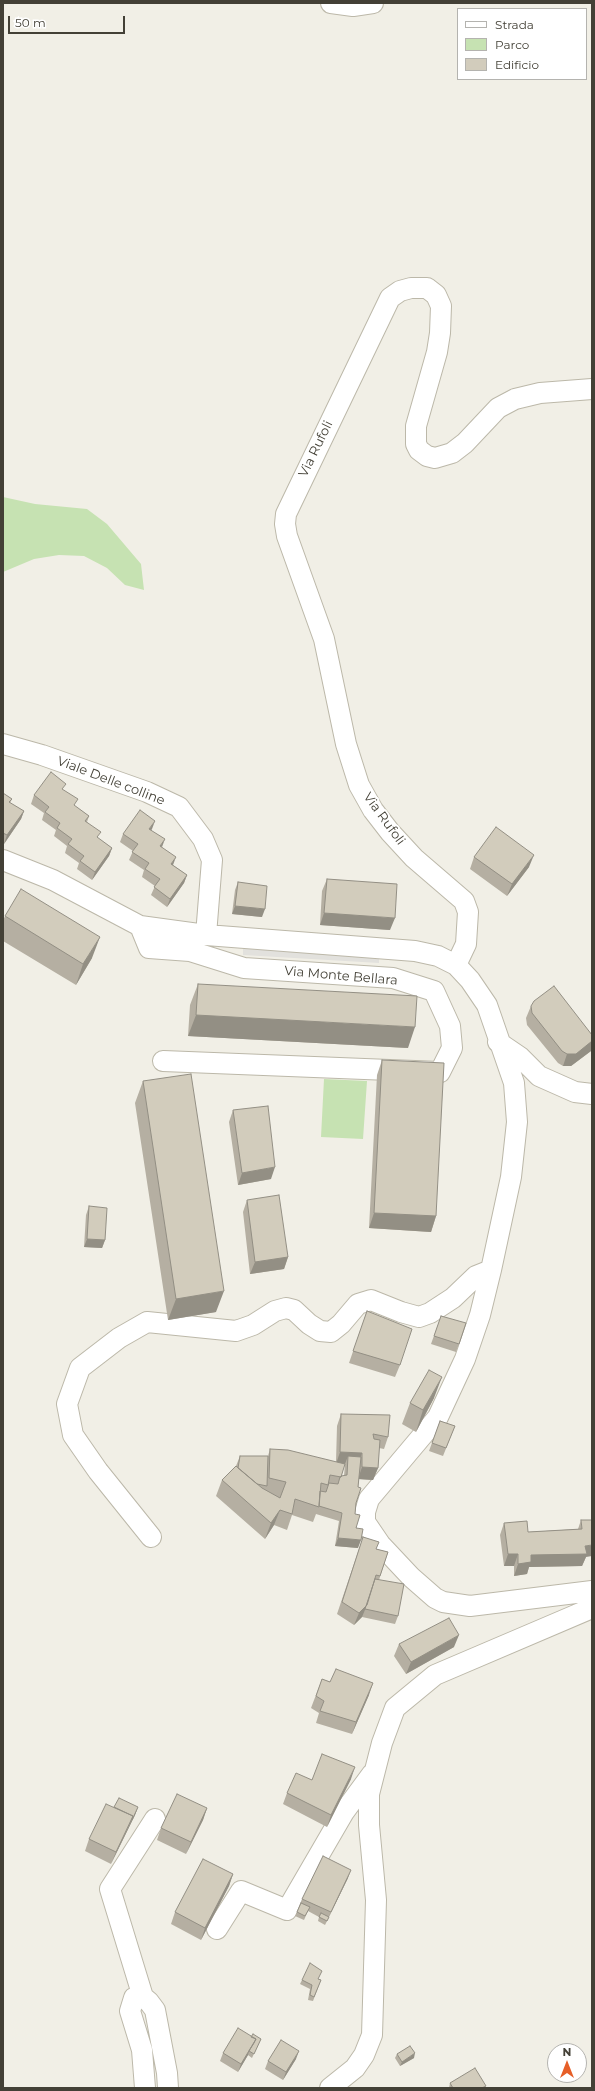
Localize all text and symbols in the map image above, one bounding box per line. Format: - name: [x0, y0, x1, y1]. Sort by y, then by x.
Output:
- scale bar: [10, 8, 127, 34]
- legend: [457, 8, 587, 80]
- text: 50 m: [15, 15, 46, 30]
- text: Strada: [495, 17, 534, 32]
- text: Parco: [495, 37, 529, 52]
- text: Edificio: [495, 57, 539, 72]
- street label: Via Rufoli: [296, 418, 336, 480]
- street label: Viale Delle colline: [55, 753, 167, 809]
- street label: Via Rufoli: [360, 790, 408, 848]
- street label: Via Monte Bellara: [284, 963, 398, 989]
- north arrow: [547, 2043, 587, 2083]
- text: N: [563, 2045, 571, 2059]

